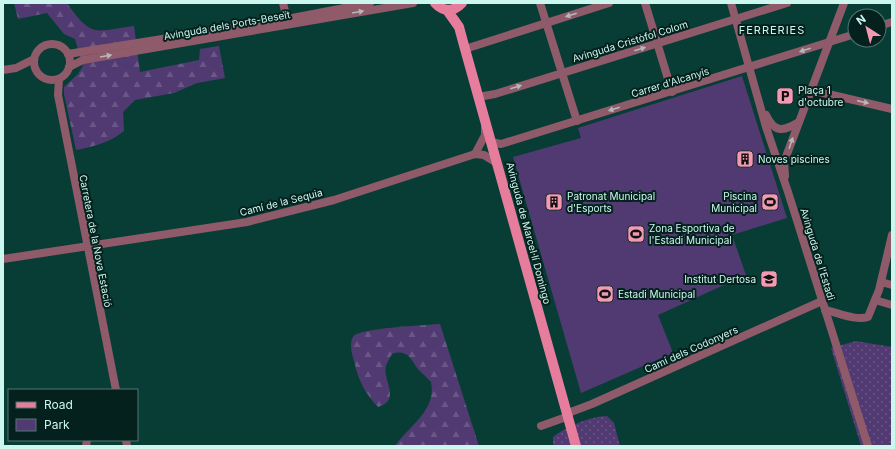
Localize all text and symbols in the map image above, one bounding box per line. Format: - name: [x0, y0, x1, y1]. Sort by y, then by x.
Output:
- street label: Avinguda dels Ports-Beseït: [163, 8, 292, 42]
- north arrow: [847, 8, 887, 48]
- one-way arrow: [352, 9, 365, 15]
- one-way arrow: [565, 12, 577, 18]
- text: N: [854, 12, 869, 28]
- street label: Avinguda Cristòfol Colom: [571, 18, 689, 64]
- district label: FERRERIES: [739, 23, 805, 37]
- one-way arrow: [634, 46, 646, 52]
- one-way arrow: [798, 47, 810, 53]
- one-way arrow: [100, 53, 112, 59]
- street label: Carrer d'Alcanyís: [630, 64, 710, 100]
- one-way arrow: [510, 84, 522, 90]
- place label: Plaça 1 d'octubre: [798, 84, 844, 108]
- parking icon: Plaça 1 d'octubre: [775, 86, 795, 106]
- one-way arrow: [857, 99, 869, 105]
- one-way arrow: [607, 106, 619, 112]
- one-way arrow: [788, 137, 794, 149]
- building icon: Noves piscines: [735, 149, 755, 169]
- place label: Noves piscines: [758, 153, 830, 165]
- street label: Avinguda de Marcel·lí Domingo: [504, 161, 554, 305]
- street label: Carretera de la Nova Estació: [77, 174, 115, 308]
- street label: Camí de la Sequia: [238, 186, 324, 218]
- place label: Patronat Municipal d'Esports: [567, 190, 655, 214]
- place label: Piscina Municipal: [711, 190, 757, 214]
- building icon: Patronat Municipal d'Esports: [544, 192, 564, 212]
- sports icon: Piscina Municipal: [760, 192, 780, 212]
- street label: Avinguda de l'Estadi: [798, 206, 838, 302]
- place label: Zona Esportiva de l'Estadi Municipal: [649, 222, 735, 246]
- sports icon: Zona Esportiva de l'Estadi Municipal: [626, 224, 646, 244]
- school or university icon: Institut Dertosa: [759, 269, 779, 289]
- place label: Institut Dertosa: [684, 273, 756, 285]
- sports icon: Estadi Municipal: [595, 284, 615, 304]
- place label: Estadi Municipal: [618, 288, 695, 300]
- street label: Camí dels Codonyers: [642, 323, 740, 375]
- legend: [8, 389, 138, 441]
- text: Road: [44, 397, 73, 412]
- text: Park: [44, 417, 70, 432]

